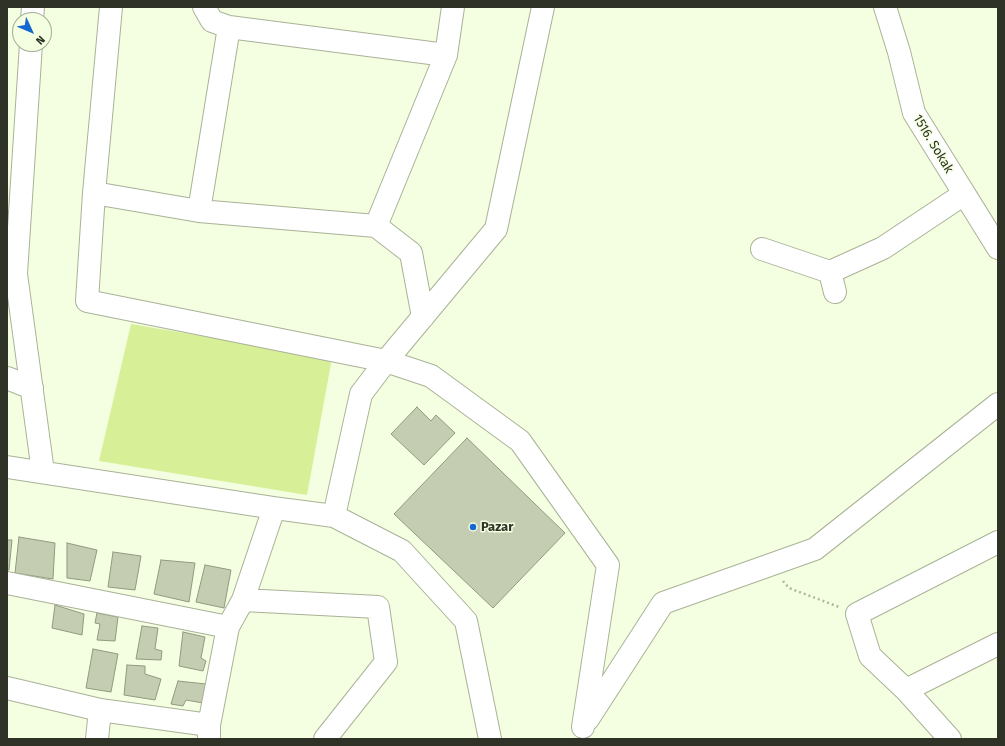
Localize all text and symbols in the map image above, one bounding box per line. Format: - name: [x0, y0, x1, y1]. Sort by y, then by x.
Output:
- north arrow: [12, 12, 52, 52]
- text: N: [33, 33, 47, 47]
- street label: 1516. Sokak: [909, 112, 957, 176]
- place label: Pazar: [481, 519, 513, 535]
- marker: Pazar: [468, 522, 478, 532]

